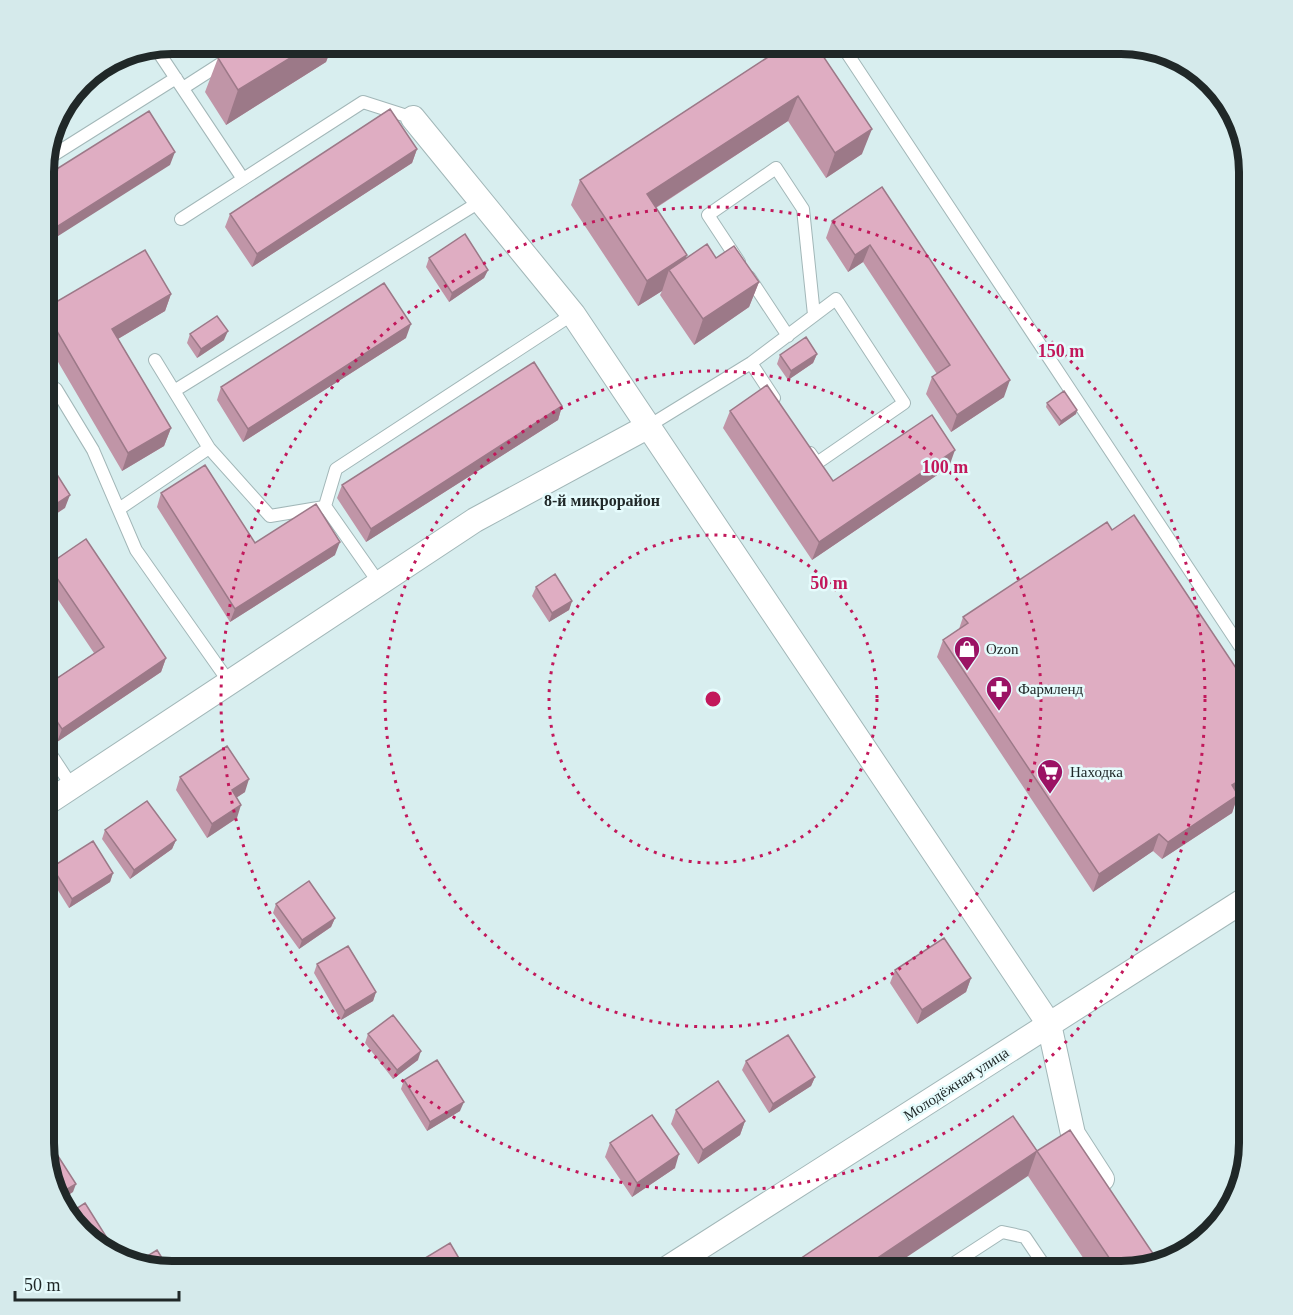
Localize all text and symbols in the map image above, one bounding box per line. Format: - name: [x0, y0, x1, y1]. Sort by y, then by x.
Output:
- text: 150 m: [1038, 341, 1084, 361]
- text: 100 m: [922, 457, 968, 477]
- district label: 8-й микрорайон: [544, 492, 660, 510]
- text: 50 m: [810, 573, 848, 593]
- shop icon: Ozon: [952, 634, 982, 672]
- place label: Ozon: [986, 641, 1019, 657]
- pharmacy icon: Фармленд: [984, 674, 1014, 712]
- place label: Фармленд: [1018, 681, 1083, 697]
- centre of rings: [703, 689, 723, 709]
- supermarket icon: Находка: [1035, 757, 1065, 795]
- place label: Находка: [1070, 764, 1123, 780]
- street label: Молодёжная улица: [901, 1044, 1012, 1124]
- scale bar: [15, 1264, 178, 1302]
- text: 50 m: [24, 1275, 61, 1295]

